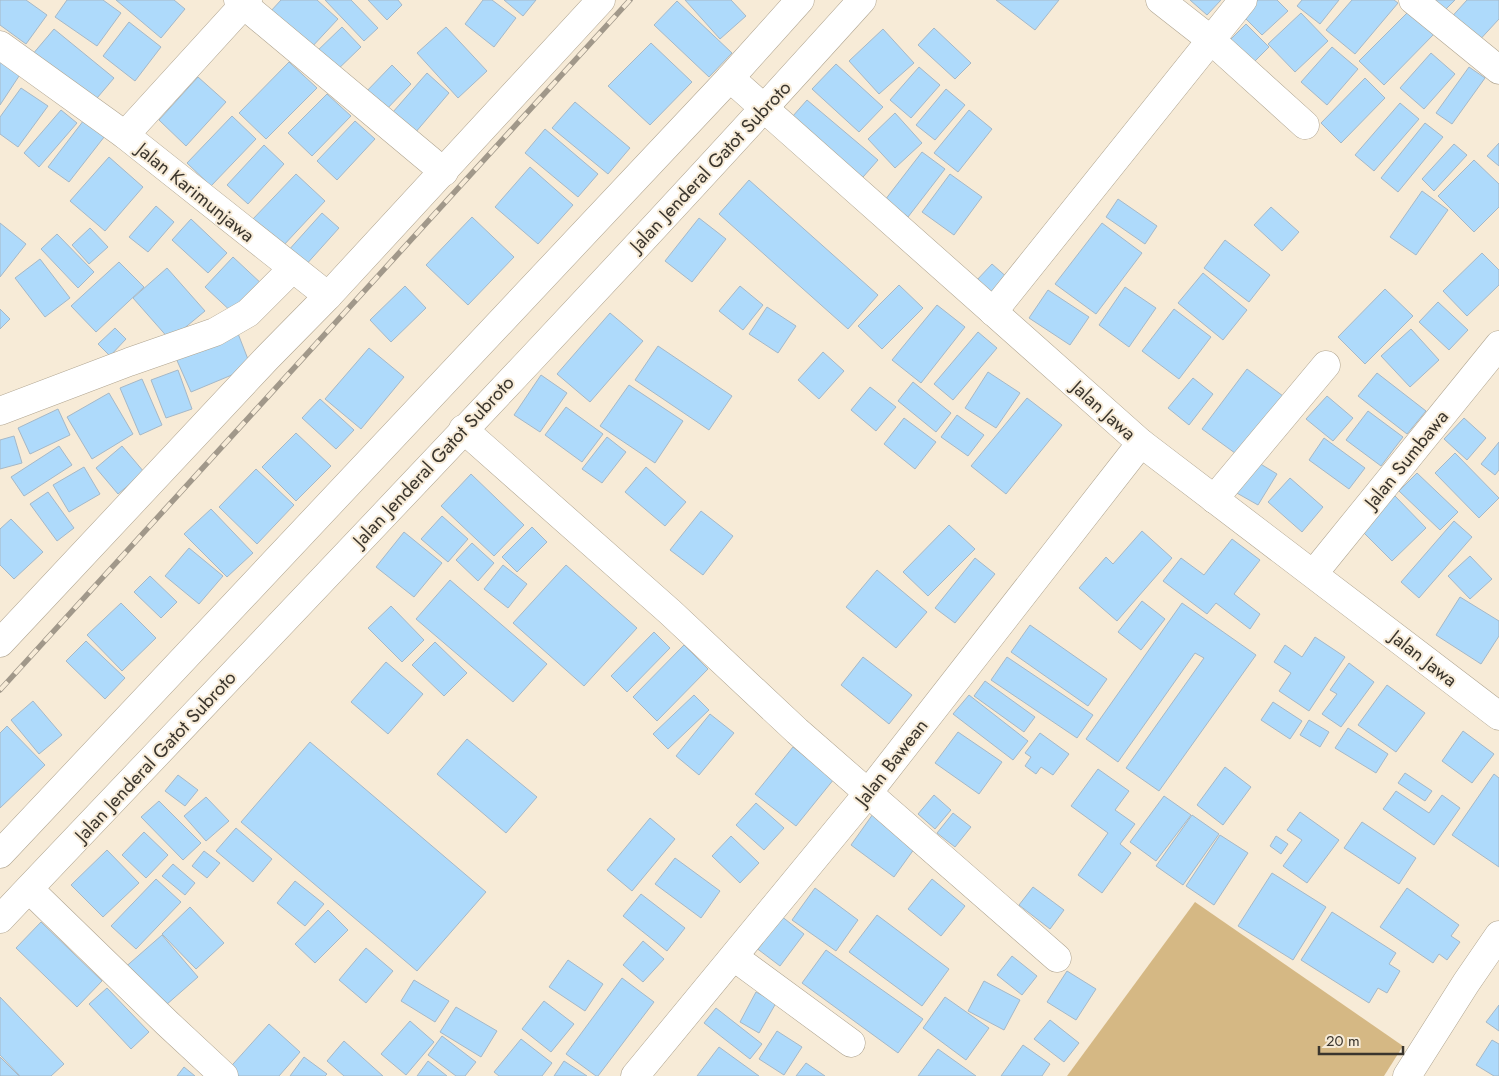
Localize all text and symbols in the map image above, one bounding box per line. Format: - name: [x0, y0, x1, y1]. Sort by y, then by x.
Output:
- street label: Jalan Jenderal Gatot Subroto: [622, 75, 797, 260]
- street label: Jalan Karimunjawa: [129, 134, 260, 248]
- street label: Jalan Jenderal Gatot Subroto: [345, 370, 520, 555]
- street label: Jalan Jawa: [1063, 372, 1142, 447]
- street label: Jalan Sumbawa: [1356, 404, 1455, 517]
- street label: Jalan Jawa: [1382, 622, 1463, 693]
- street label: Jalan Jenderal Gatot Subroto: [67, 665, 242, 850]
- street label: Jalan Bawean: [847, 713, 934, 814]
- scale bar: [1319, 1024, 1403, 1056]
- text: 20 m: [1326, 1030, 1360, 1052]

